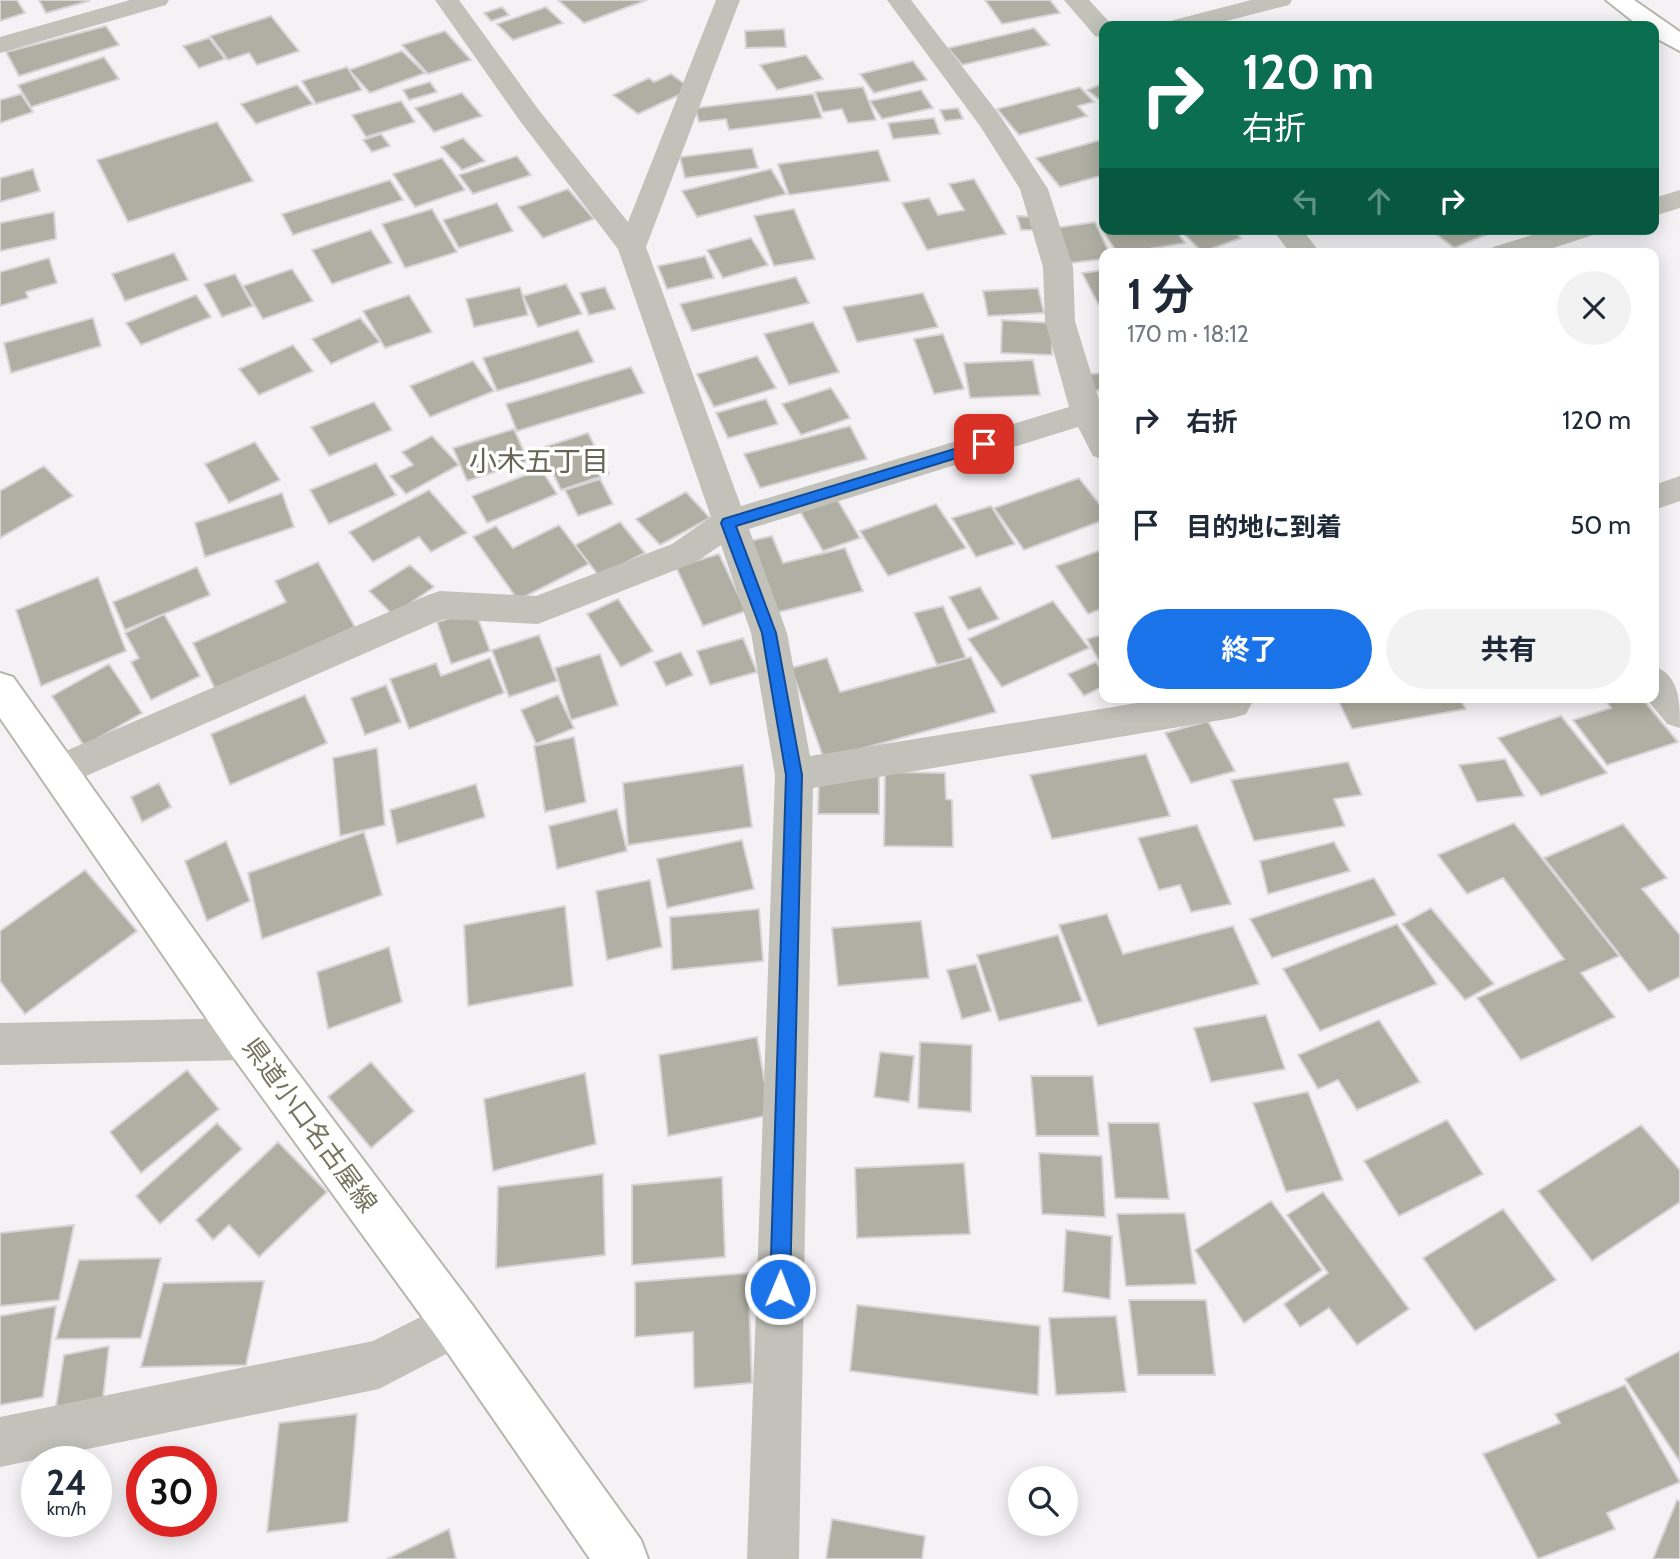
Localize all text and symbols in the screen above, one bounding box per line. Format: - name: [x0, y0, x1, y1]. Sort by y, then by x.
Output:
- text: 120 m: [1242, 42, 1374, 101]
- icon: right: [1127, 49, 1218, 140]
- text: 右折: [1242, 108, 1306, 147]
- icon: left: [1287, 182, 1325, 220]
- icon: ahead: [1360, 182, 1398, 220]
- icon: right: [1433, 182, 1471, 220]
- text: 1 分: [1127, 268, 1194, 320]
- button: close: [1557, 271, 1631, 345]
- text: 170 m · 18:12: [1127, 320, 1249, 348]
- icon: right: [1127, 401, 1165, 439]
- text: 120 m: [1562, 404, 1631, 436]
- text: 右折: [1186, 406, 1238, 438]
- pin: [954, 414, 1014, 474]
- icon: arrive: [965, 425, 1003, 463]
- district label: 小木五丁目: [469, 444, 609, 478]
- icon: arrive: [1127, 506, 1165, 544]
- text: 50 m: [1570, 509, 1631, 541]
- text: 目的地に到着: [1186, 511, 1342, 543]
- button: 終了: [1127, 609, 1372, 689]
- button: 共有: [1386, 609, 1631, 689]
- street label: 県道小口名古屋線: [236, 1031, 384, 1219]
- position arrow: [743, 1252, 817, 1326]
- speed limit sign: 30: [126, 1446, 217, 1537]
- text: 24: [46, 1461, 87, 1504]
- map controls: [1008, 1466, 1078, 1536]
- button: search: [1008, 1466, 1078, 1536]
- text: km/h: [47, 1498, 86, 1520]

